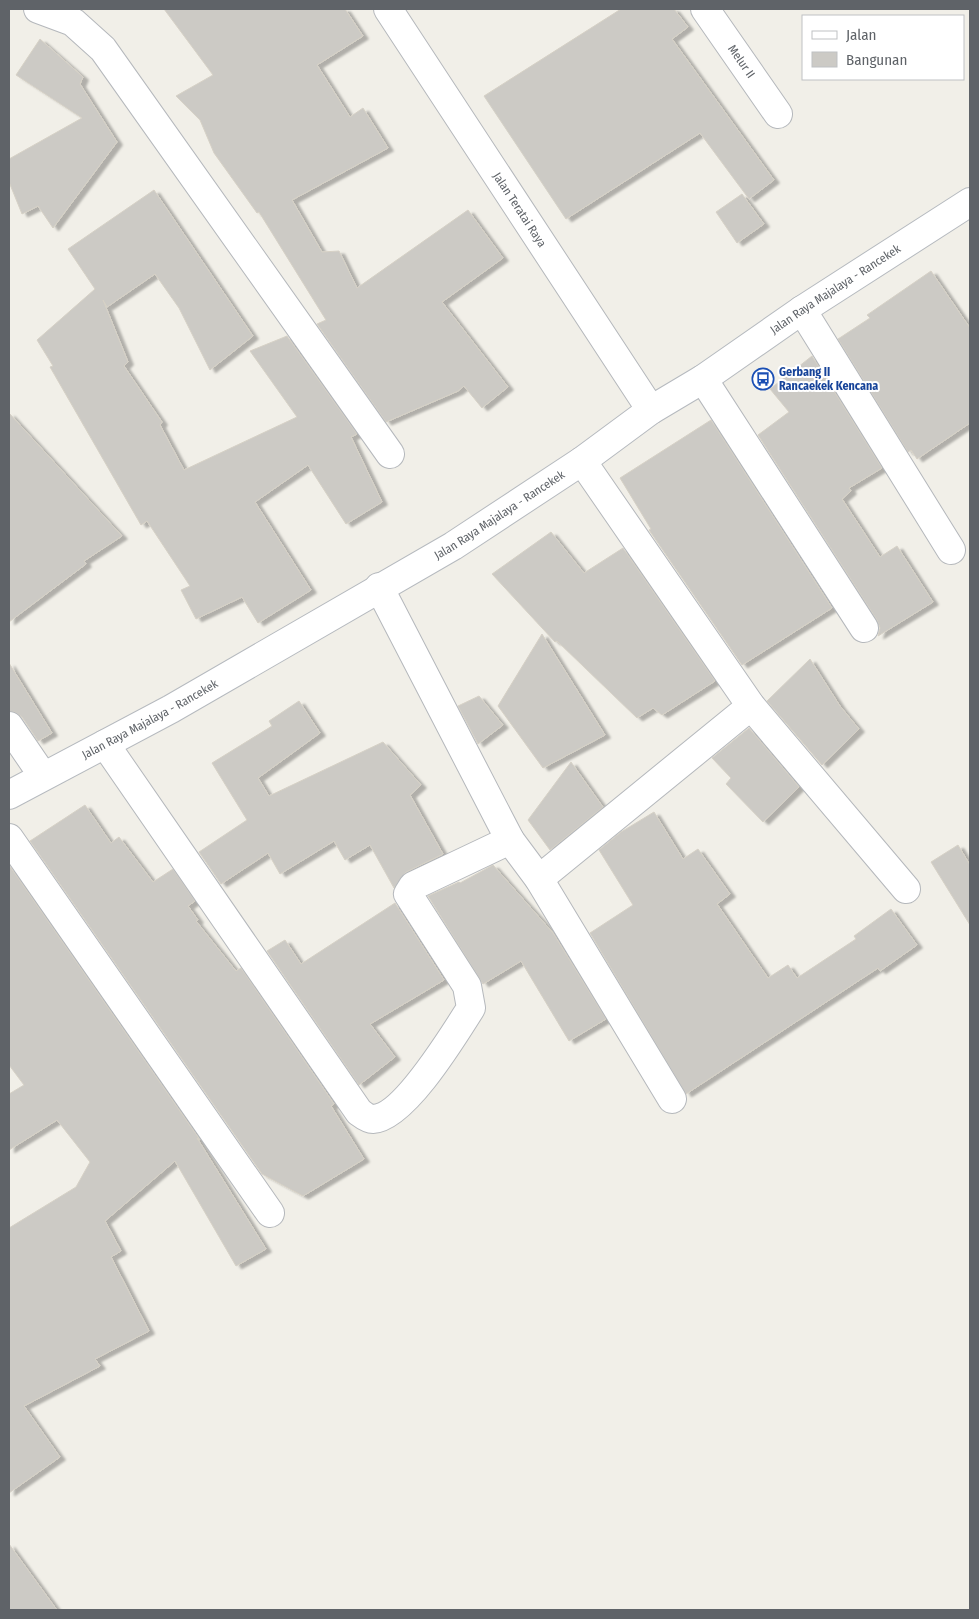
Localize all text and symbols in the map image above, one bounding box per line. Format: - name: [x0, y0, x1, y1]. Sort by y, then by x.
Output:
- legend: [802, 15, 964, 80]
- text: Jalan: [846, 26, 876, 44]
- street label: Melur II: [725, 42, 758, 81]
- text: Bangunan: [846, 51, 907, 69]
- street label: Jalan Teratai Raya: [490, 170, 549, 250]
- street label: Jalan Raya Majalaya - Rancekek: [768, 241, 904, 337]
- place label: Gerbang II Rancaekek Kencana: [779, 365, 878, 393]
- bus stop icon: Gerbang II Rancaekek Kencana: [751, 367, 775, 391]
- street label: Jalan Raya Majalaya - Rancekek: [432, 467, 568, 562]
- street label: Jalan Raya Majalaya - Rancekek: [80, 676, 221, 762]

